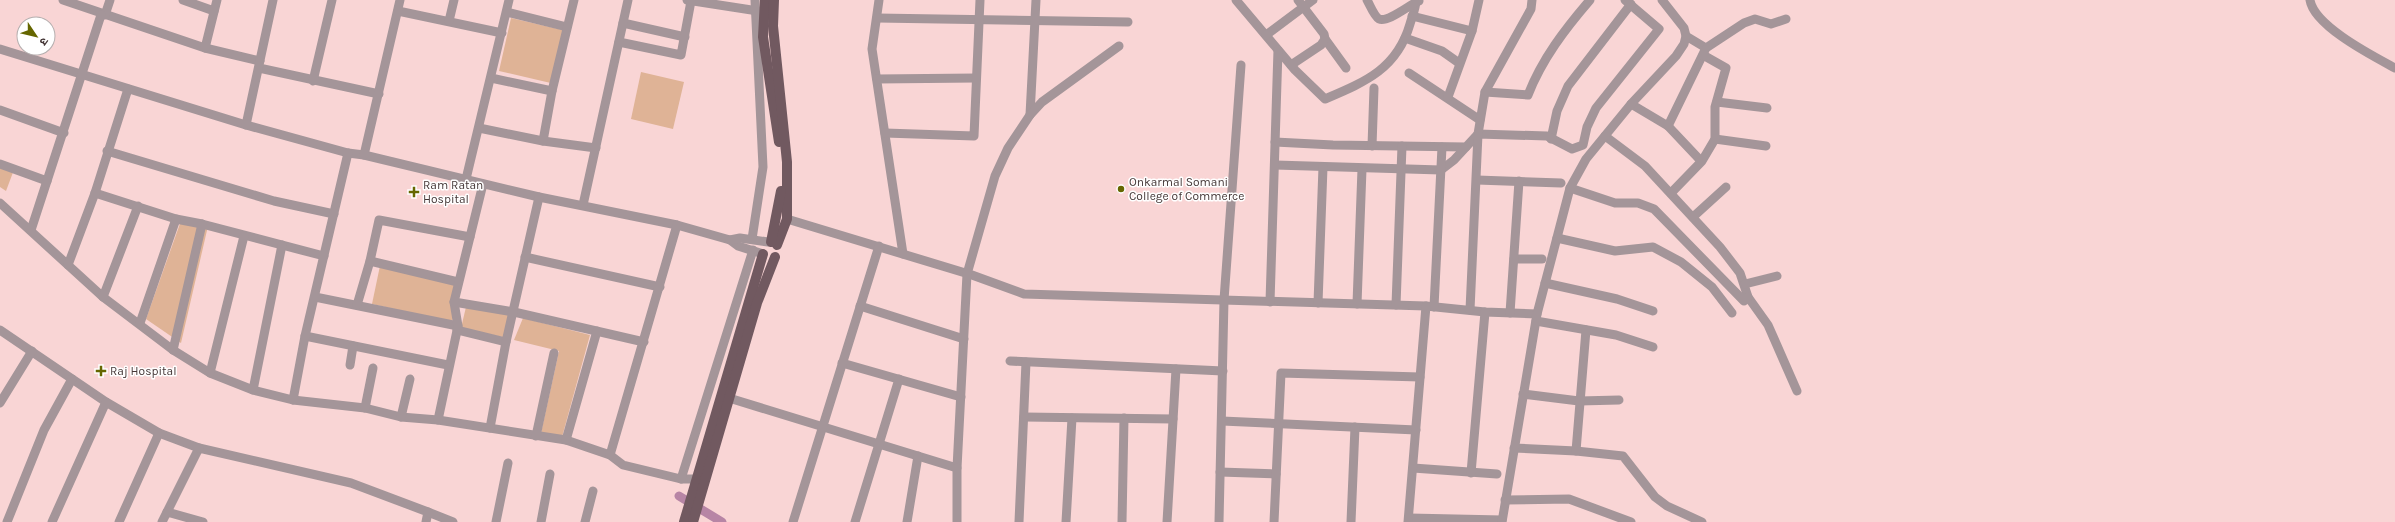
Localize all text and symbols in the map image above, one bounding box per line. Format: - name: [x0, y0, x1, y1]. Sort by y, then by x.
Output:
- north arrow: [16, 16, 56, 56]
- text: उ: [36, 35, 51, 48]
- place label: Onkarmal Somani College of Commerce: [1129, 175, 1244, 203]
- place label: Ram Ratan Hospital: [423, 178, 483, 206]
- marker: Onkarmal Somani College of Commerce: [1116, 184, 1126, 194]
- marker: Ram Ratan Hospital: [408, 186, 420, 198]
- place label: Raj Hospital: [110, 364, 177, 378]
- marker: Raj Hospital: [95, 365, 107, 377]

